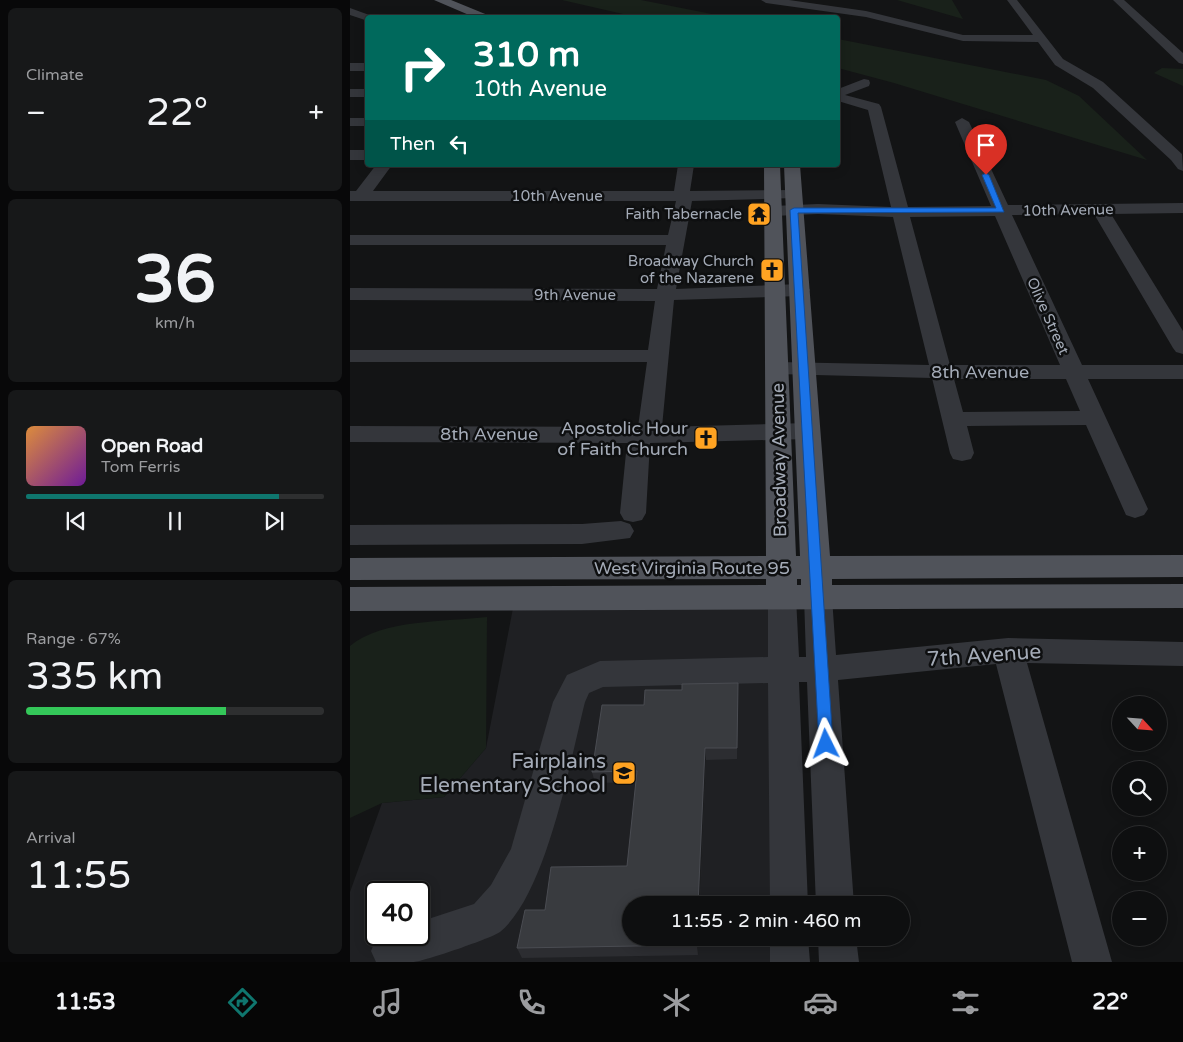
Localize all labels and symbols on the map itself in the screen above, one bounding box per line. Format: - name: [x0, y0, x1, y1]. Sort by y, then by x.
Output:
- pin: [965, 124, 1007, 175]
- street label: 10th Avenue: [511, 187, 603, 205]
- street label: 10th Avenue: [1022, 200, 1114, 220]
- temple icon: Faith Tabernacle: [746, 201, 772, 227]
- place label: Faith Tabernacle: [625, 205, 742, 223]
- place label: Broadway Church of the Nazarene: [628, 252, 754, 287]
- church icon: Broadway Church of the Nazarene: [759, 257, 785, 283]
- street label: Olive Street: [1023, 275, 1073, 358]
- street label: 9th Avenue: [534, 286, 616, 304]
- street label: 8th Avenue: [931, 361, 1029, 383]
- street label: Broadway Avenue: [767, 383, 791, 537]
- place label: Apostolic Hour of Faith Church: [557, 417, 688, 460]
- street label: 8th Avenue: [440, 423, 538, 445]
- church icon: Apostolic Hour of Faith Church: [693, 425, 719, 451]
- street label: West Virginia Route 95: [594, 557, 790, 579]
- street label: 7th Avenue: [926, 639, 1042, 672]
- north arrow: [1112, 696, 1168, 751]
- position arrow: [799, 717, 851, 769]
- place label: Fairplains Elementary School: [419, 749, 606, 798]
- school or university icon: Fairplains Elementary School: [611, 760, 637, 786]
- speed limit sign: 40: [365, 881, 430, 946]

